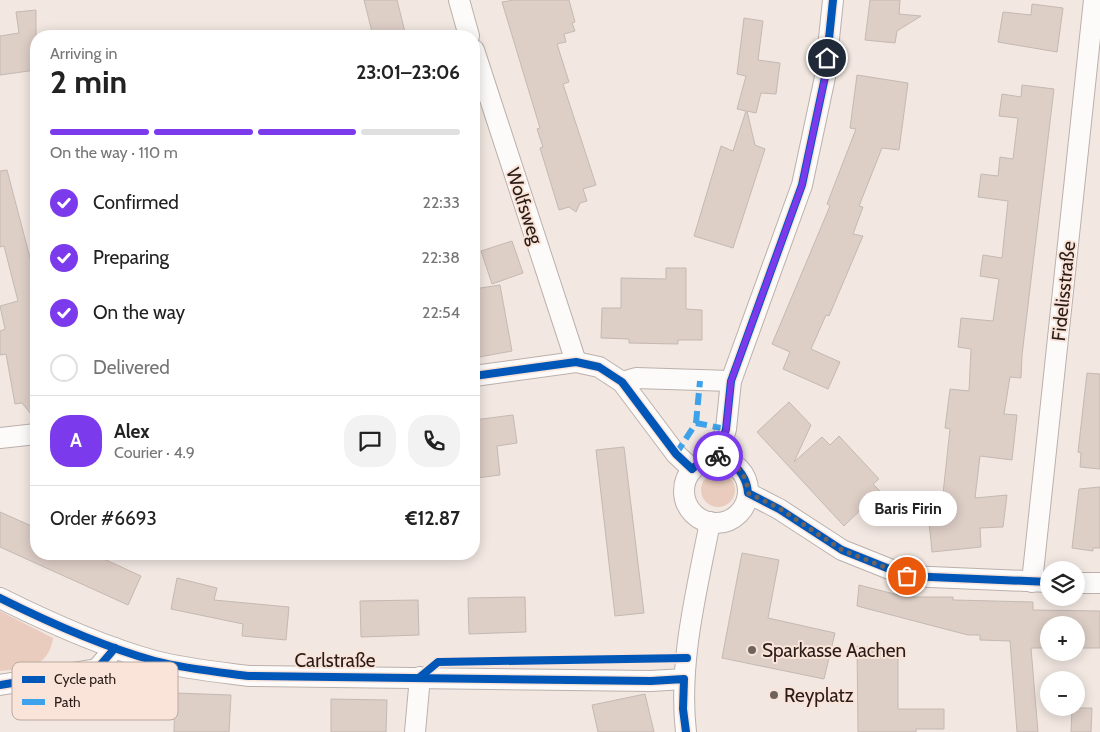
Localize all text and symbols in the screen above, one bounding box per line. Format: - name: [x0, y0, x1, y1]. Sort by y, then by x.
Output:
- pin: [806, 37, 848, 79]
- text: Arriving in: [50, 44, 117, 63]
- icon: home: [813, 44, 841, 72]
- text: 23:01–23:06: [356, 61, 460, 84]
- text: 2 min: [50, 62, 127, 101]
- text: On the way · 110 m: [50, 143, 178, 162]
- street label: Wolfsweg: [501, 165, 548, 248]
- icon: check: [50, 189, 78, 217]
- text: Confirmed: [93, 191, 179, 214]
- text: 22:33: [423, 193, 460, 212]
- street label: Fidelisstraße: [1047, 240, 1080, 342]
- icon: check: [50, 244, 78, 272]
- text: Preparing: [93, 246, 169, 269]
- text: 22:38: [422, 248, 460, 267]
- icon: check: [50, 299, 78, 327]
- text: On the way: [93, 301, 185, 324]
- text: 22:54: [422, 303, 460, 322]
- text: Delivered: [93, 356, 170, 379]
- button: chat: [344, 415, 396, 467]
- button: phone: [408, 415, 460, 467]
- text: Alex: [114, 420, 150, 443]
- text: A: [70, 429, 82, 452]
- courier: [693, 431, 743, 481]
- icon: bike: [704, 442, 732, 470]
- text: Courier · 4.9: [114, 443, 195, 462]
- callout: Baris Firin: [858, 491, 956, 526]
- text: Baris Firin: [874, 499, 942, 518]
- text: Order #6693: [50, 507, 157, 530]
- text: €12.87: [405, 507, 460, 530]
- pin: [886, 555, 928, 597]
- map controls: [1040, 561, 1085, 716]
- button: layers: [1040, 561, 1085, 606]
- icon: bag: [893, 562, 921, 590]
- button: +: [1040, 616, 1085, 661]
- place label: Sparkasse Aachen: [762, 639, 906, 662]
- marker: Sparkasse Aachen: [746, 644, 758, 656]
- street label: Carlstraße: [294, 649, 376, 672]
- legend: [12, 662, 178, 720]
- text: Cycle path: [54, 670, 116, 688]
- button: −: [1040, 671, 1085, 716]
- place label: Reyplatz: [784, 684, 854, 707]
- marker: Reyplatz: [768, 689, 780, 701]
- text: Path: [54, 693, 81, 711]

